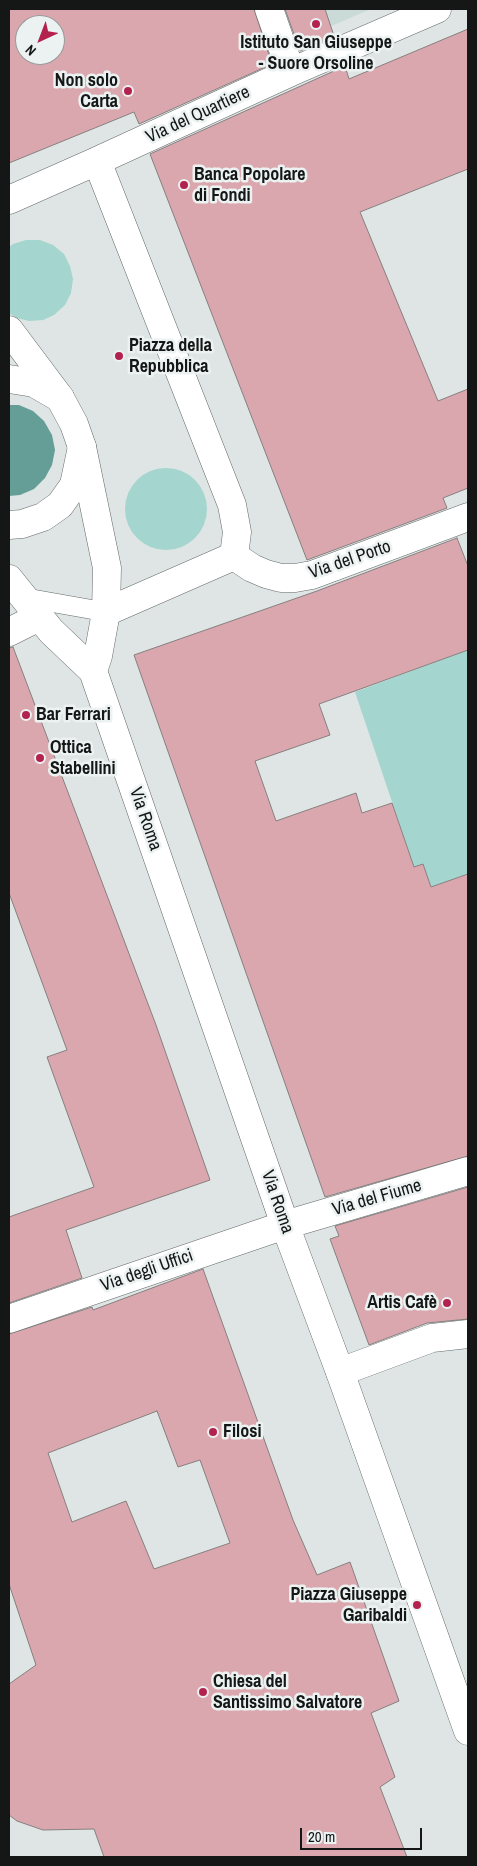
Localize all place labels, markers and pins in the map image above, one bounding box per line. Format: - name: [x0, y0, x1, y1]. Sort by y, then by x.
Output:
- marker: Istituto San Giuseppe - Suore Orsoline: [310, 18, 322, 30]
- place label: Istituto San Giuseppe - Suore Orsoline: [240, 32, 392, 74]
- place label: Non solo Carta: [55, 70, 118, 112]
- marker: Non solo Carta: [122, 85, 134, 97]
- place label: Banca Popolare di Fondi: [194, 164, 306, 206]
- marker: Banca Popolare di Fondi: [178, 179, 190, 191]
- place label: Piazza della Repubblica: [129, 335, 212, 378]
- marker: Piazza della Repubblica: [113, 350, 125, 362]
- place label: Bar Ferrari: [36, 704, 111, 726]
- marker: Bar Ferrari: [20, 709, 32, 721]
- place label: Ottica Stabellini: [50, 737, 116, 780]
- marker: Ottica Stabellini: [34, 752, 46, 764]
- place label: Artis Cafè: [367, 1292, 437, 1314]
- marker: Artis Cafè: [441, 1297, 453, 1309]
- place label: Filosi: [223, 1421, 262, 1443]
- marker: Filosi: [207, 1426, 219, 1438]
- place label: Piazza Giuseppe Garibaldi: [291, 1584, 407, 1626]
- marker: Piazza Giuseppe Garibaldi: [411, 1599, 423, 1611]
- place label: Chiesa del Santissimo Salvatore: [213, 1671, 362, 1714]
- marker: Chiesa del Santissimo Salvatore: [197, 1686, 209, 1698]

